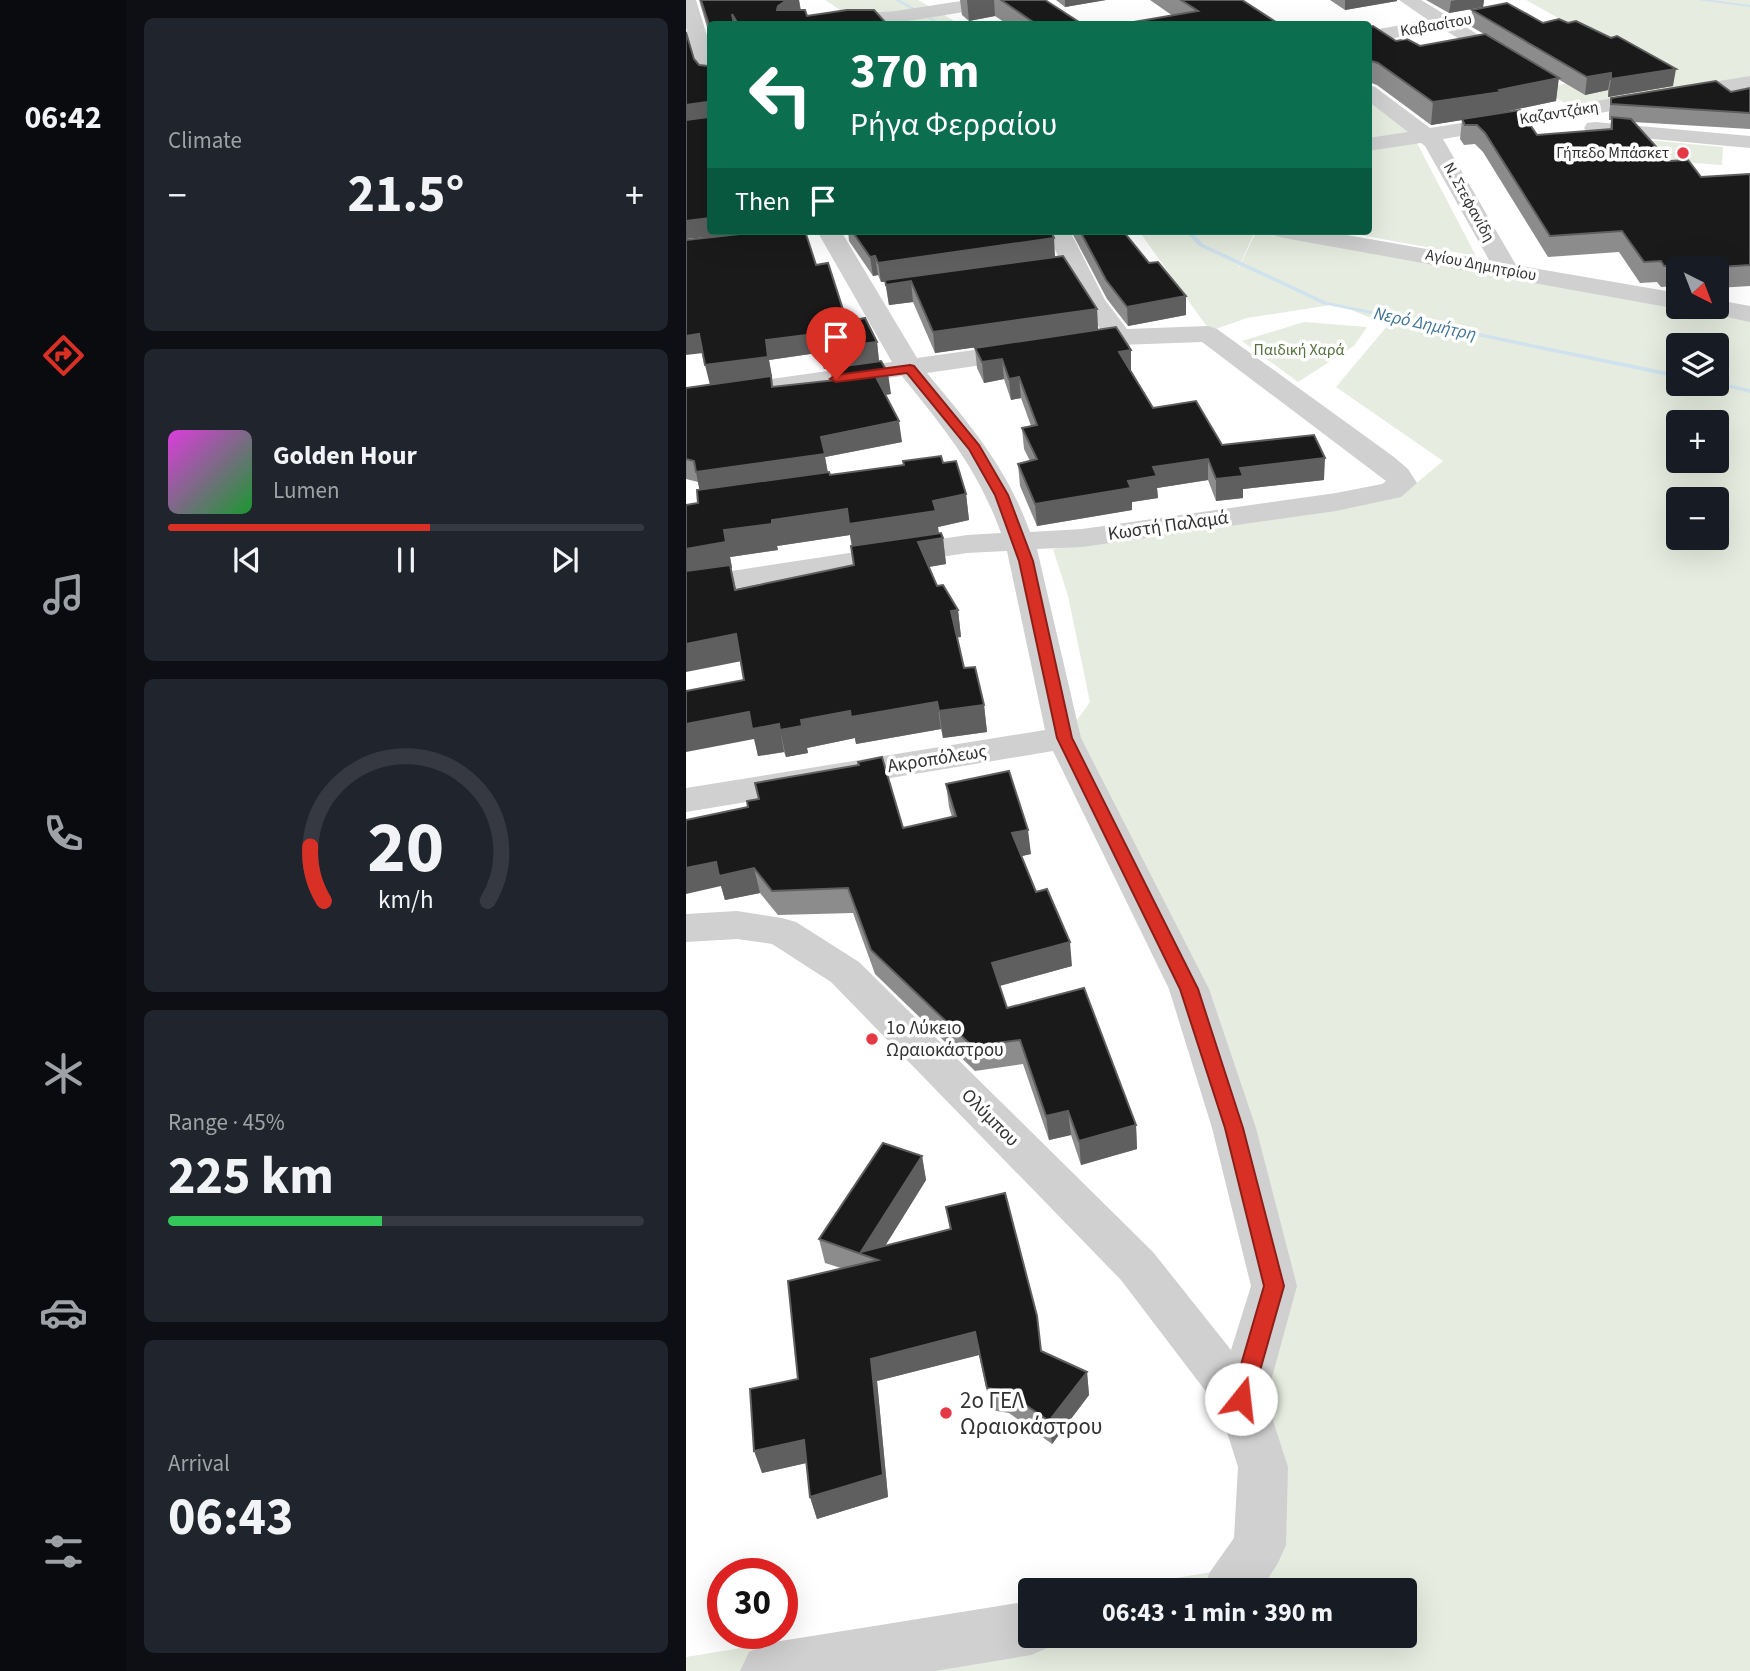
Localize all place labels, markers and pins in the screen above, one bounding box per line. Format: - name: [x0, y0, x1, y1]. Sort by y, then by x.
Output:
- place label: Γήπεδο Μπάσκετ: [1556, 142, 1669, 164]
- marker: Γήπεδο Μπάσκετ: [1675, 145, 1691, 161]
- pin: [806, 307, 866, 379]
- place label: 1ο Λύκειο Ωραιοκάστρου: [886, 1015, 1004, 1064]
- marker: 1ο Λύκειο Ωραιοκάστρου: [864, 1031, 880, 1047]
- place label: 2o ΓΕΛ Ωραιοκάστρου: [960, 1384, 1103, 1443]
- marker: 2o ΓΕΛ Ωραιοκάστρου: [938, 1405, 954, 1421]

